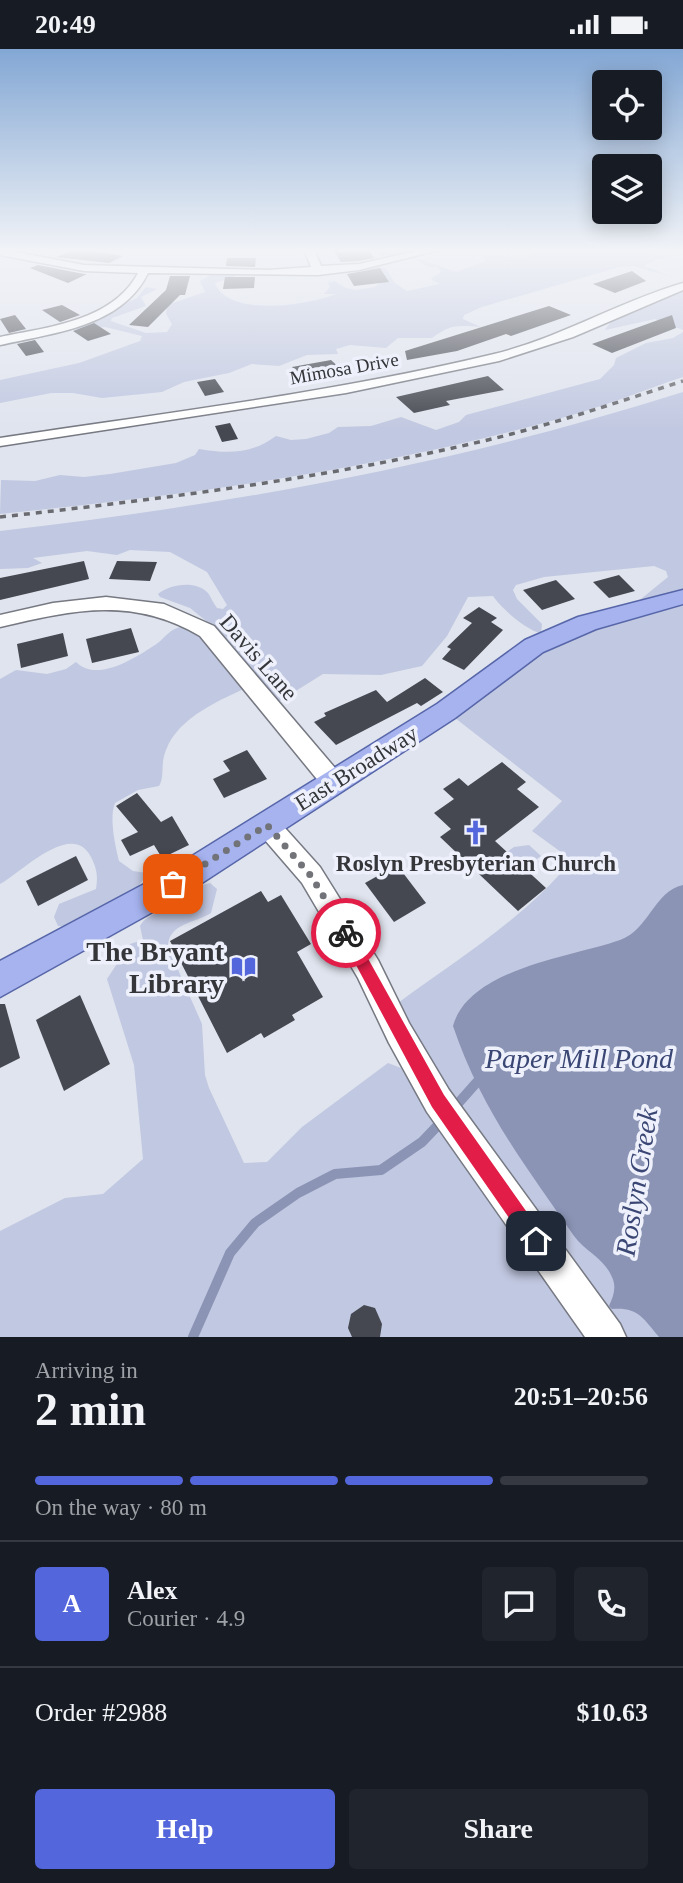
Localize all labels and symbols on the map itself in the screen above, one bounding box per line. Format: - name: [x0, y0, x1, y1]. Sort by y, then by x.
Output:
- street label: Mimosa Drive: [288, 349, 400, 388]
- street label: Davis Lane: [215, 609, 303, 705]
- street label: East Broadway: [290, 721, 423, 816]
- church icon: Roslyn Presbyterian Church: [462, 819, 490, 847]
- place label: Roslyn Presbyterian Church: [336, 851, 616, 876]
- pin: [143, 854, 203, 914]
- courier: [311, 898, 381, 968]
- place label: The Bryant Library: [86, 936, 225, 999]
- library icon: The Bryant Library: [230, 953, 258, 981]
- water label: Paper Mill Pond: [484, 1043, 674, 1074]
- water label: Roslyn Creek: [609, 1105, 664, 1259]
- pin: [506, 1211, 566, 1271]

